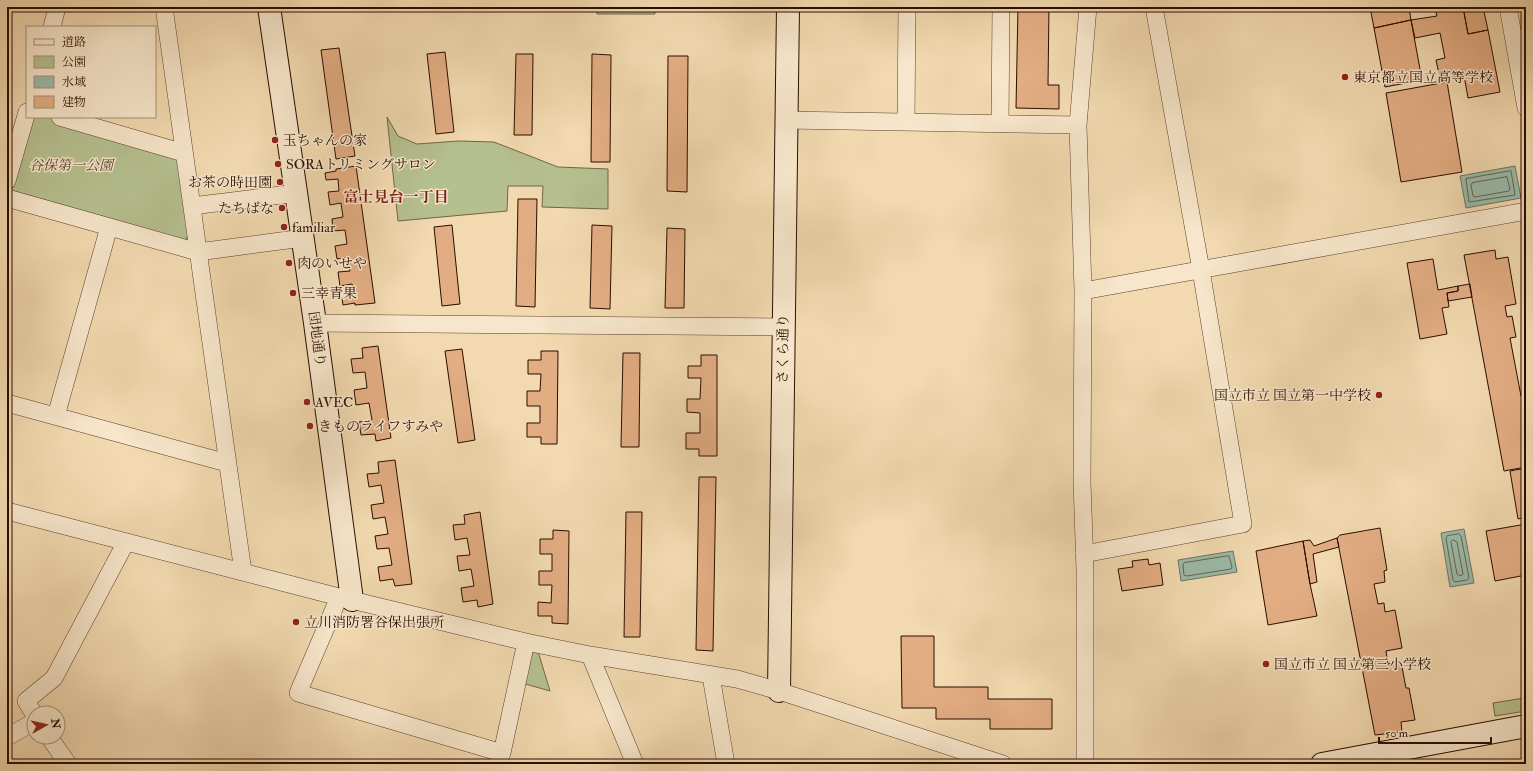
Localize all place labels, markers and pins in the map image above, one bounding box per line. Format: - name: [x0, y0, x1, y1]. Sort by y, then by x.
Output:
- place label: 東京都立国立高等学校: [1353, 69, 1493, 86]
- marker: 東京都立国立高等学校: [1340, 72, 1350, 82]
- place label: 玉ちゃんの家: [283, 132, 367, 149]
- marker: 玉ちゃんの家: [270, 135, 280, 145]
- place label: SORAトリミングサロン: [286, 156, 436, 173]
- marker: SORAトリミングサロン: [273, 159, 283, 169]
- place label: お茶の時田園: [188, 174, 272, 191]
- marker: お茶の時田園: [275, 177, 285, 187]
- place label: たちばな: [218, 200, 274, 217]
- marker: たちばな: [277, 203, 287, 213]
- place label: familiar: [292, 219, 336, 236]
- marker: familiar: [279, 222, 289, 232]
- place label: 肉のいせや: [297, 255, 367, 272]
- marker: 肉のいせや: [284, 258, 294, 268]
- place label: 三幸青果: [301, 285, 357, 302]
- marker: 三幸青果: [288, 288, 298, 298]
- place label: 国立市立 国立第一中学校: [1214, 387, 1371, 404]
- marker: 国立市立 国立第一中学校: [1374, 390, 1384, 400]
- place label: AVEC: [314, 394, 353, 411]
- marker: AVEC: [302, 397, 312, 407]
- place label: きものライフすみや: [318, 418, 443, 435]
- marker: きものライフすみや: [305, 421, 315, 431]
- place label: 立川消防署谷保出張所: [304, 614, 444, 631]
- marker: 立川消防署谷保出張所: [291, 617, 301, 627]
- place label: 国立市立 国立第三小学校: [1274, 656, 1431, 673]
- marker: 国立市立 国立第三小学校: [1261, 659, 1271, 669]

